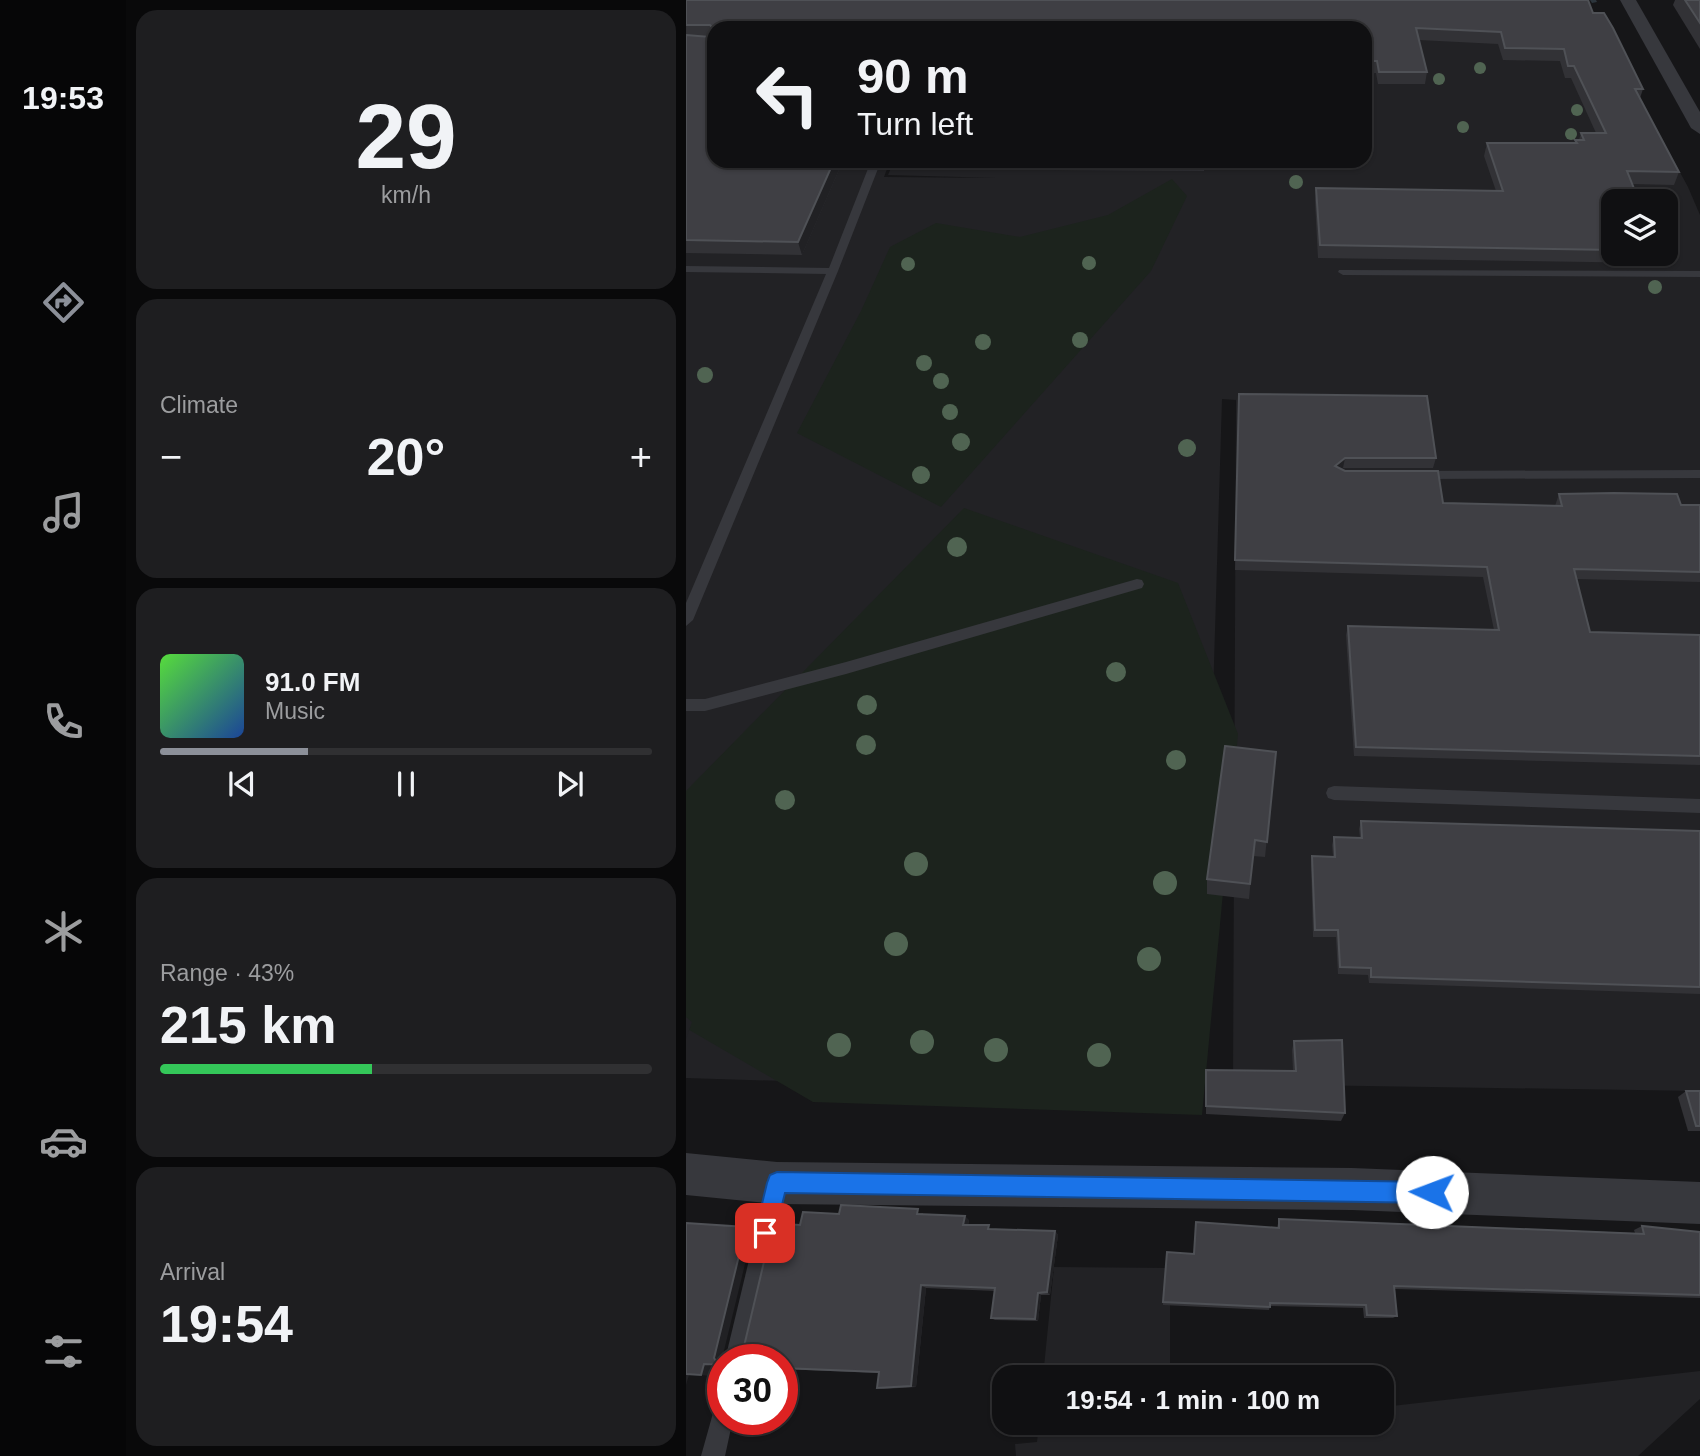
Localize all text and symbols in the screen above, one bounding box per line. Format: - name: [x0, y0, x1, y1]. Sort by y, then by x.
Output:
- icon: left: [742, 49, 833, 140]
- text: 90 m: [857, 49, 969, 103]
- text: 19:53: [22, 80, 104, 116]
- text: 29: [355, 86, 457, 187]
- text: Turn left: [857, 106, 973, 142]
- text: km/h: [381, 182, 431, 208]
- map controls: [1601, 189, 1678, 266]
- button: layers: [1601, 189, 1678, 266]
- icon: directions: [39, 278, 88, 327]
- text: Climate: [160, 392, 238, 418]
- text: 20°: [367, 428, 445, 486]
- text: −: [160, 436, 182, 478]
- text: +: [630, 436, 652, 478]
- icon: music: [39, 488, 88, 537]
- text: 91.0 FM: [265, 667, 360, 697]
- icon: phone: [39, 697, 88, 746]
- text: Music: [265, 698, 325, 724]
- icon: previous: [223, 765, 261, 803]
- icon: pause: [387, 765, 425, 803]
- icon: next: [551, 765, 589, 803]
- icon: climate: [39, 907, 88, 956]
- text: Range · 43%: [160, 960, 294, 986]
- text: 215 km: [160, 996, 336, 1054]
- icon: car: [39, 1117, 88, 1166]
- position arrow: [1395, 1155, 1469, 1229]
- pin: [735, 1203, 795, 1263]
- icon: arrive: [746, 1214, 784, 1252]
- text: Arrival: [160, 1259, 225, 1285]
- text: 19:54: [160, 1295, 293, 1353]
- icon: filters: [39, 1327, 88, 1376]
- speed limit sign: 30: [707, 1344, 798, 1435]
- text: 19:54 · 1 min · 100 m: [1066, 1385, 1320, 1415]

